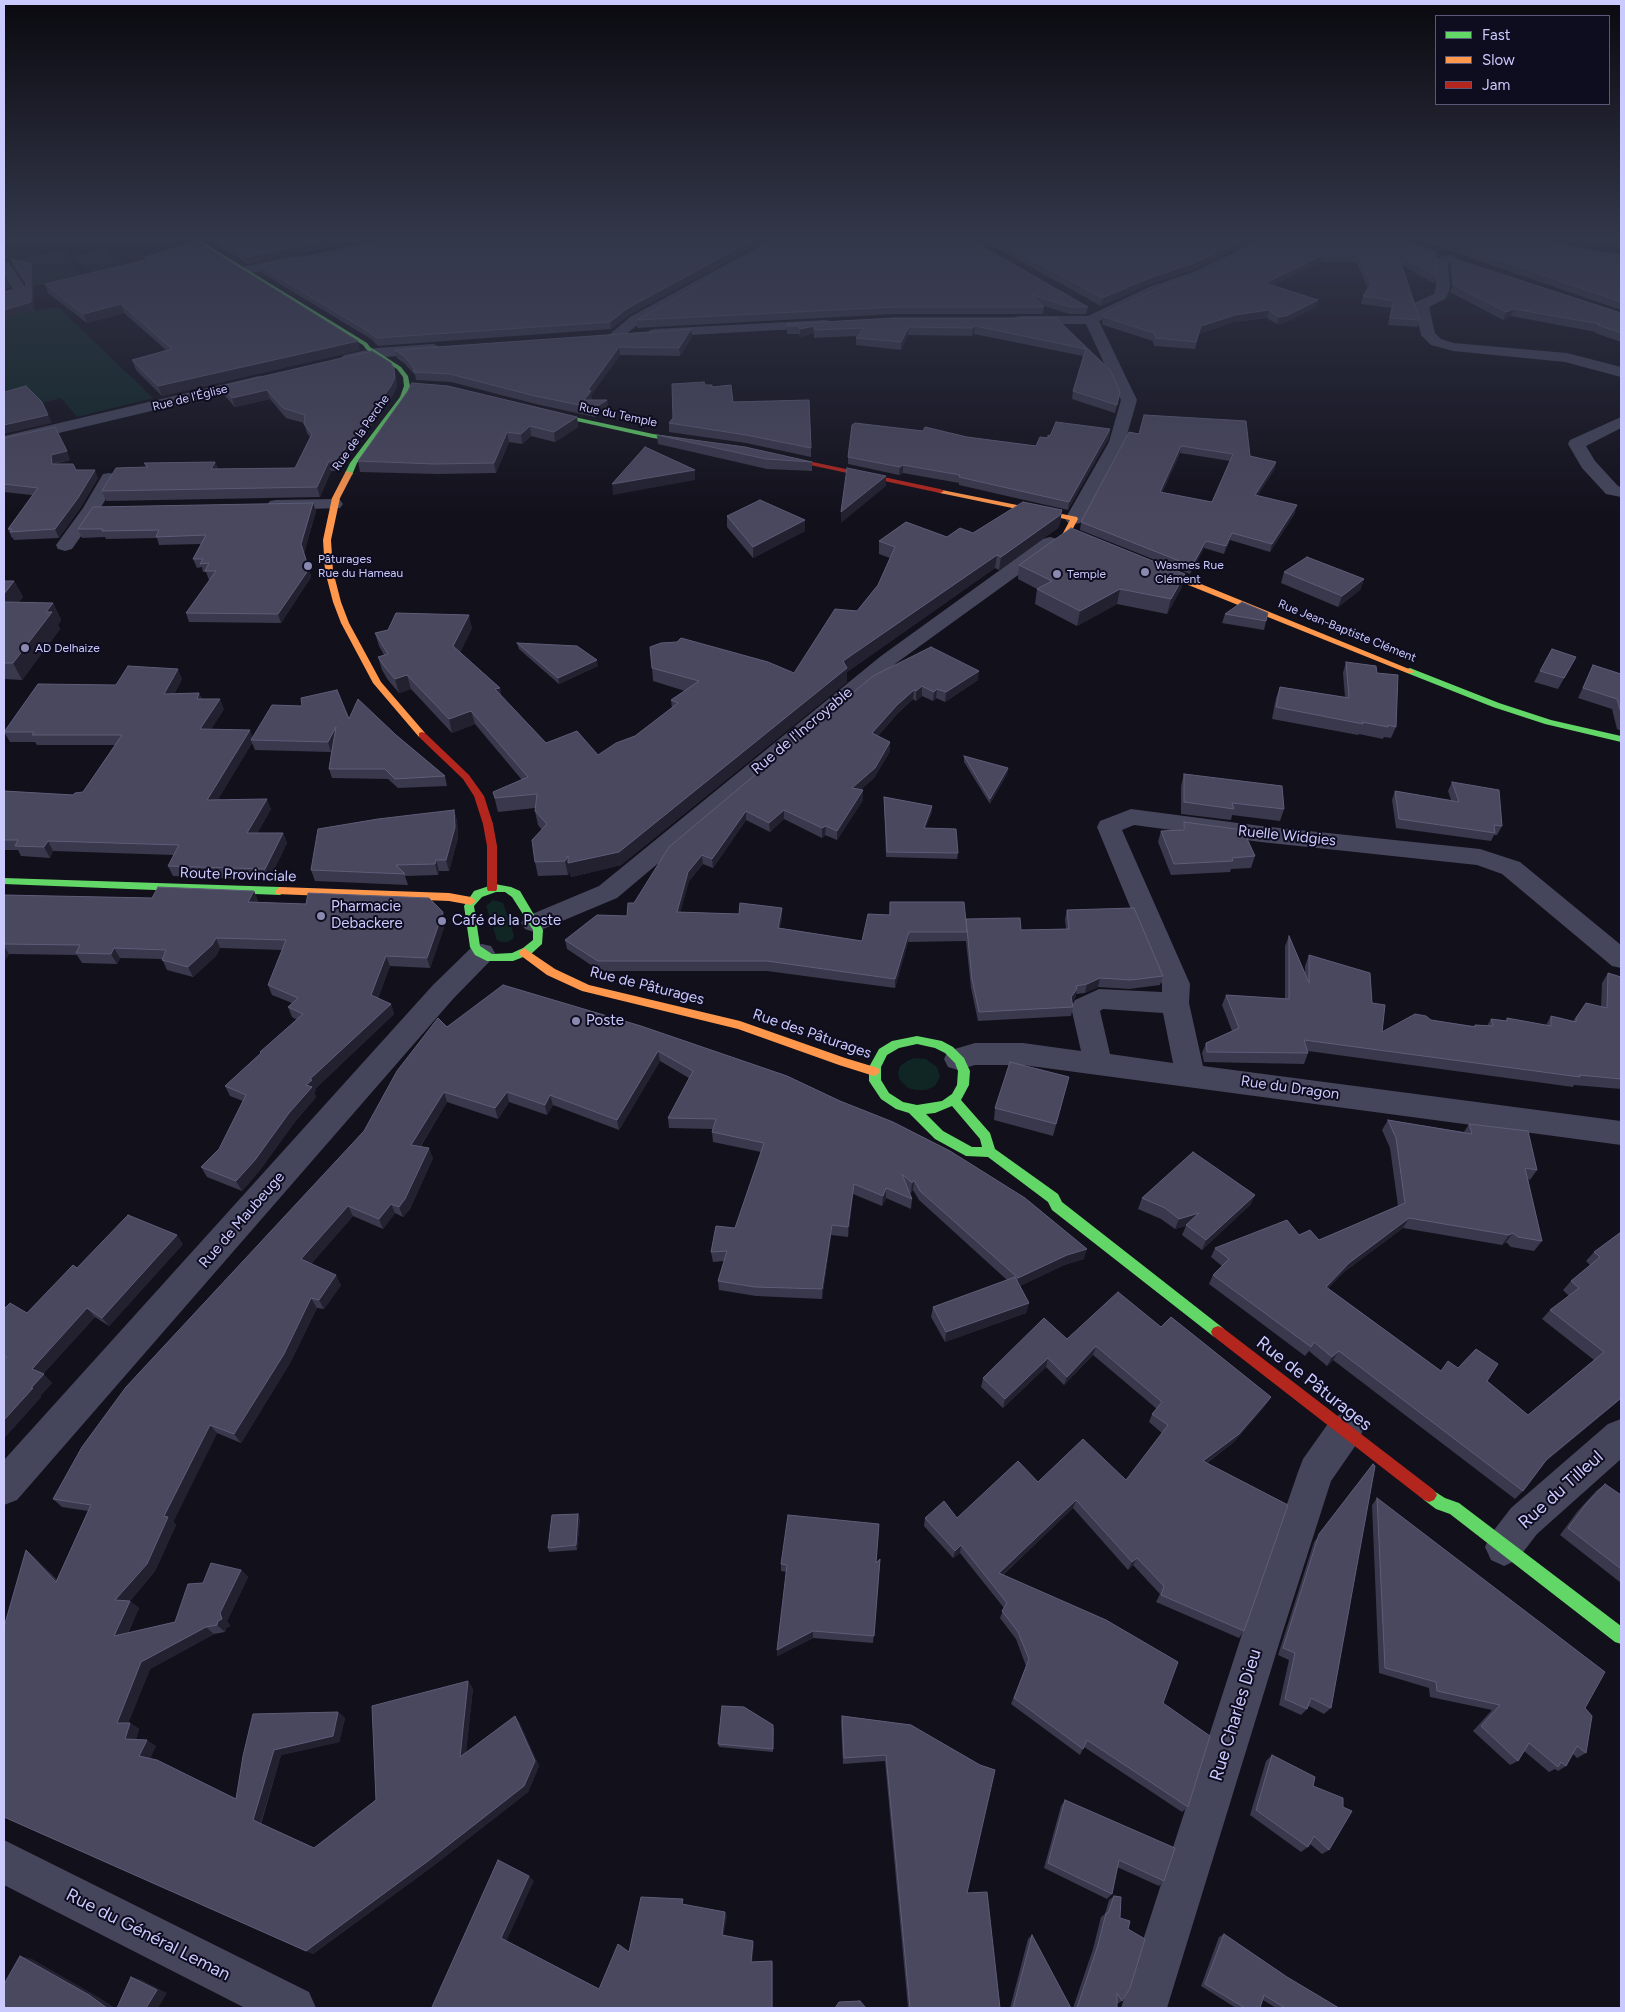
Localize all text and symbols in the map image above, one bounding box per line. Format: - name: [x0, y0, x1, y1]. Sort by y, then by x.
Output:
- legend: [1435, 15, 1610, 105]
- text: Fast: [1482, 26, 1510, 44]
- text: Slow: [1482, 51, 1515, 69]
- text: Jam: [1482, 76, 1510, 94]
- street label: Rue de l'Église: [151, 382, 229, 414]
- street label: Rue de la Perche: [330, 392, 392, 474]
- street label: Rue du Temple: [578, 400, 658, 430]
- place label: Pâturages Rue du Hameau: [318, 552, 403, 580]
- place label: Wasmes Rue Clément: [1155, 558, 1224, 586]
- marker: Pâturages Rue du Hameau: [302, 560, 314, 572]
- marker: Wasmes Rue Clément: [1139, 566, 1151, 578]
- place label: Temple: [1067, 567, 1106, 581]
- marker: Temple: [1051, 568, 1063, 580]
- street label: Rue Jean-Baptiste Clément: [1276, 597, 1418, 665]
- place label: AD Delhaize: [35, 641, 100, 655]
- marker: AD Delhaize: [19, 642, 31, 654]
- street label: Rue de l'Incroyable: [748, 683, 856, 779]
- street label: Ruelle Widgies: [1237, 822, 1337, 850]
- street label: Route Provinciale: [179, 864, 297, 886]
- place label: Pharmacie Debackere: [331, 898, 403, 933]
- marker: Pharmacie Debackere: [315, 910, 327, 922]
- place label: Café de la Poste: [452, 912, 561, 930]
- marker: Café de la Poste: [436, 915, 448, 927]
- street label: Rue de Pâturages: [588, 963, 706, 1009]
- street label: Rue des Pâturages: [750, 1005, 874, 1063]
- place label: Poste: [586, 1012, 624, 1030]
- marker: Poste: [570, 1015, 582, 1027]
- street label: Rue du Dragon: [1240, 1072, 1340, 1104]
- street label: Rue de Maubeuge: [195, 1168, 289, 1272]
- street label: Rue de Pâturages: [1252, 1332, 1376, 1436]
- street label: Rue du Tilleul: [1514, 1446, 1608, 1534]
- street label: Rue Charles Dieu: [1206, 1646, 1266, 1784]
- street label: Rue du Général Leman: [62, 1884, 234, 1986]

